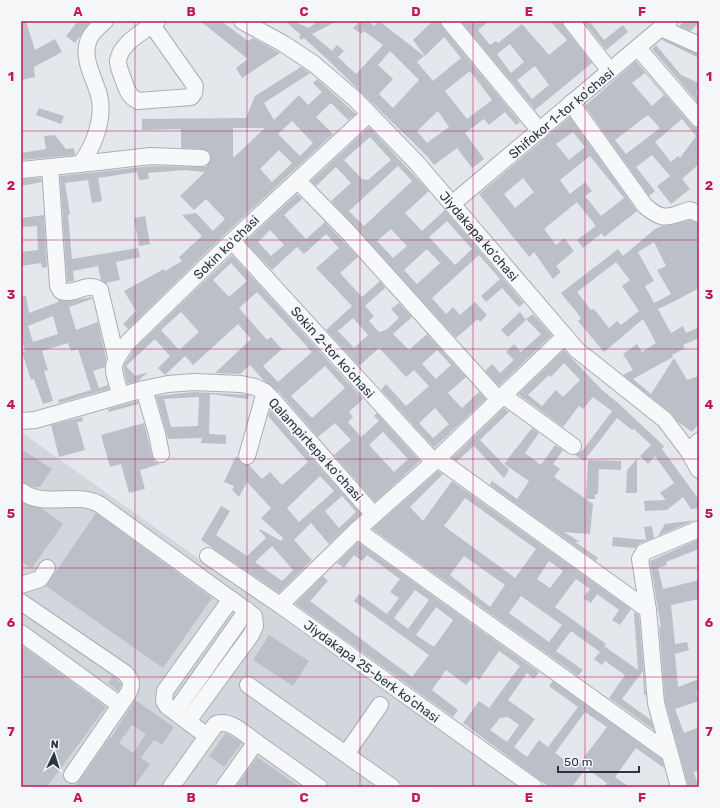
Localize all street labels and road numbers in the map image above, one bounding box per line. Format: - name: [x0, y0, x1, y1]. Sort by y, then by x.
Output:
- street label: Shifokor 1-tor koʼchasi: [506, 65, 617, 162]
- street label: Jiydakapa ko'chasi: [436, 188, 522, 284]
- street label: Sokin koʻchasi: [190, 212, 262, 282]
- street label: Sokin 2-tor koʼchasi: [288, 304, 378, 401]
- street label: Qalampirtepa koʻchasi: [266, 395, 366, 504]
- street label: Jiydakapa 25-berk koʼchasi: [301, 617, 442, 726]

